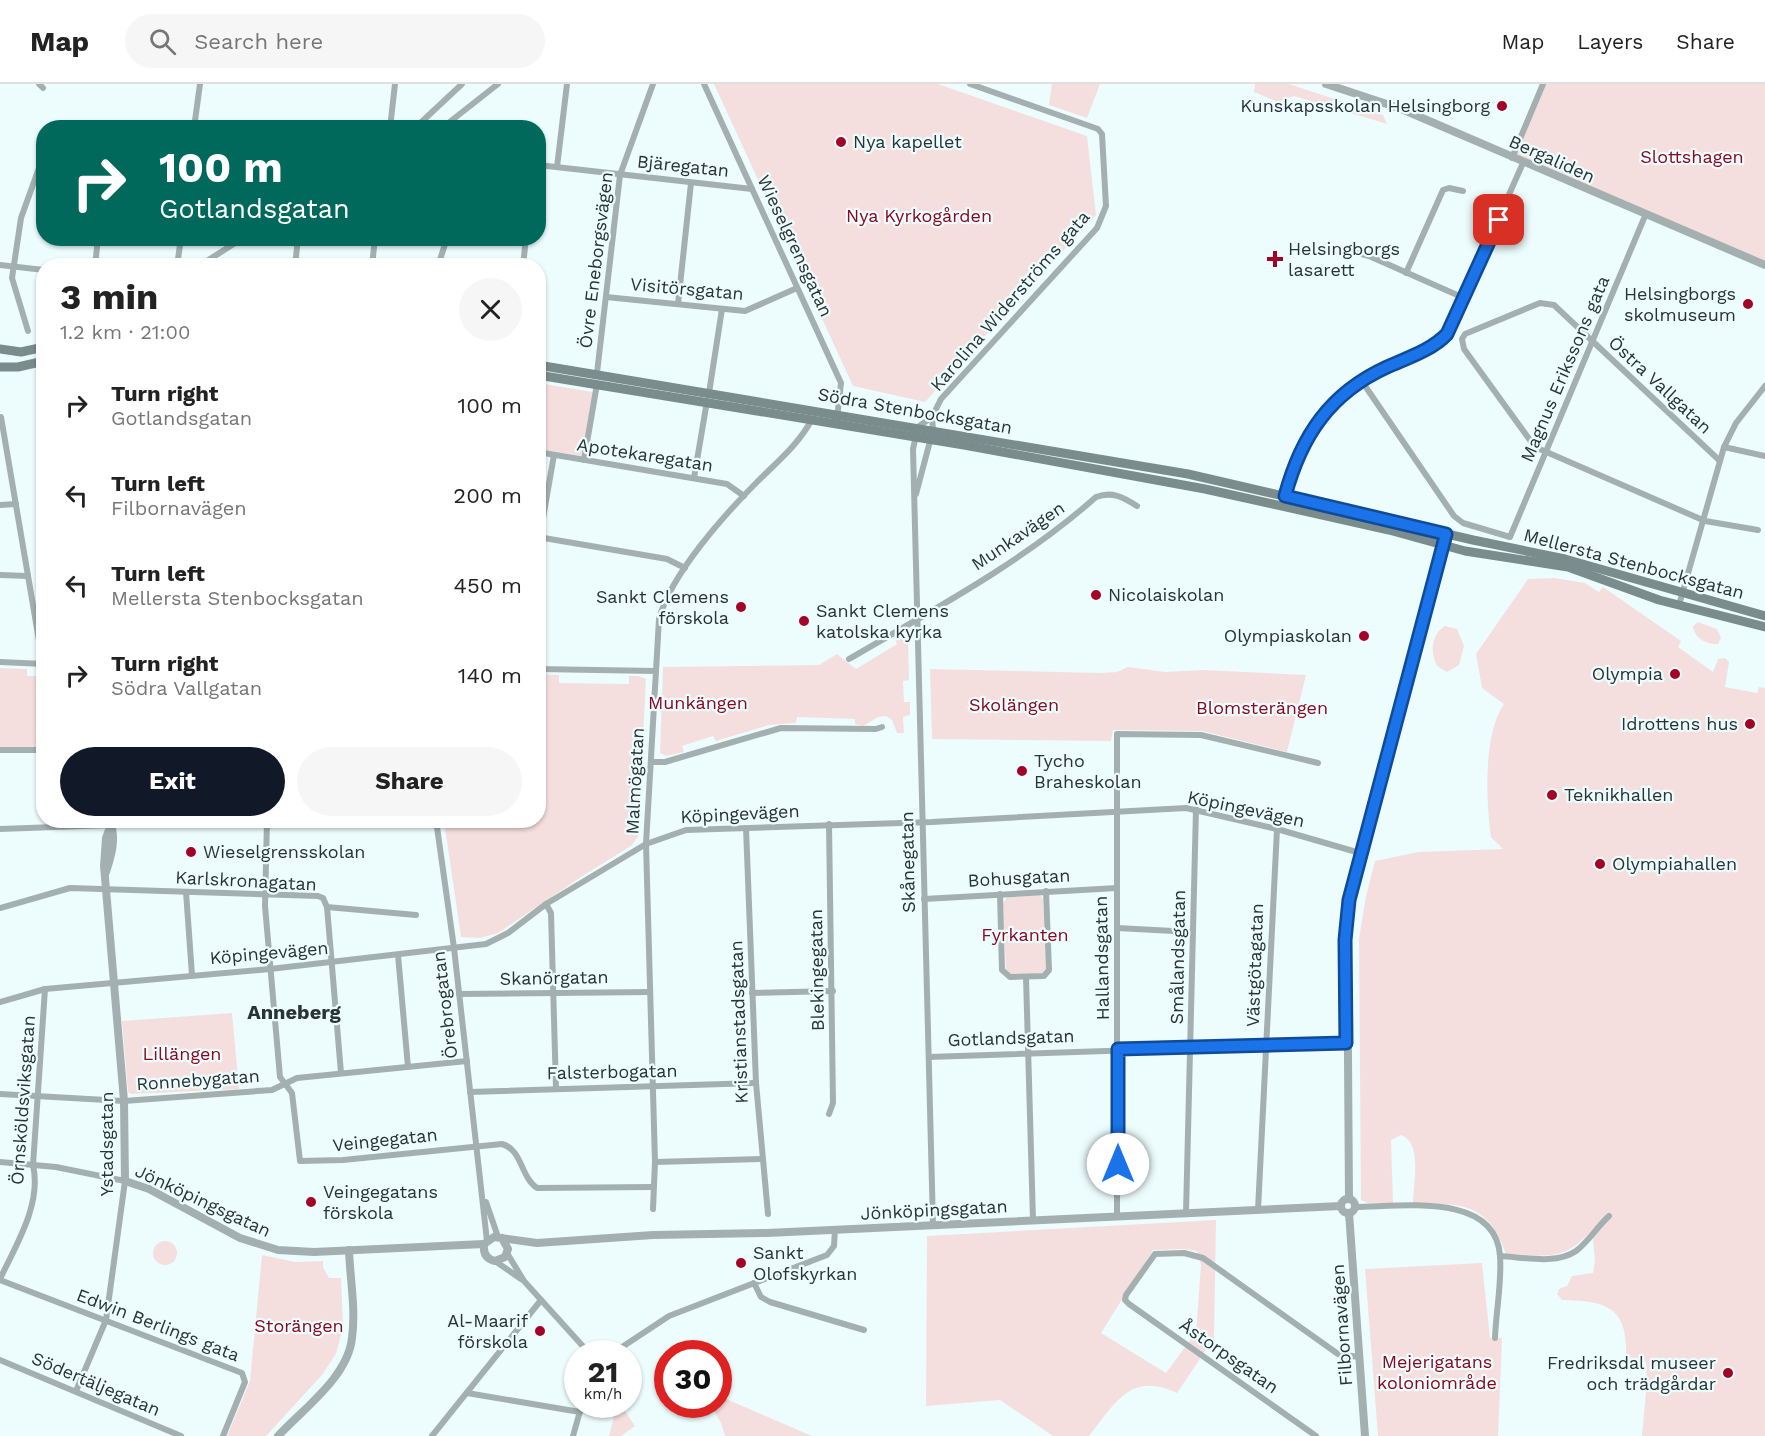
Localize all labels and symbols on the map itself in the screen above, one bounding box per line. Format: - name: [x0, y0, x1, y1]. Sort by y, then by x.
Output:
- place label: Kunskapsskolan Helsingborg: [1240, 95, 1490, 116]
- marker: Kunskapsskolan Helsingborg: [1495, 99, 1509, 113]
- street label: Bergaliden: [1506, 130, 1598, 187]
- place label: Nya kapellet: [853, 131, 962, 152]
- marker: Nya kapellet: [834, 135, 848, 149]
- park label: Slottshagen: [1640, 146, 1744, 167]
- street label: Bjäregatan: [636, 150, 730, 181]
- street label: Övre Eneborgsvägen: [574, 170, 617, 349]
- street label: Wieselgrensgatan: [753, 172, 837, 320]
- pin: [1473, 194, 1524, 245]
- park label: Nya Kyrkogården: [846, 205, 992, 226]
- street label: Karolina Widerströms gata: [926, 206, 1094, 395]
- place label: Helsingborgs lasarett: [1288, 238, 1400, 280]
- marker: Helsingborgs lasarett: [1266, 250, 1284, 268]
- street label: Visitörsgatan: [629, 273, 745, 304]
- street label: Magnus Erikssons gata: [1516, 273, 1613, 465]
- place label: Helsingborgs skolmuseum: [1624, 283, 1736, 325]
- marker: Helsingborgs skolmuseum: [1741, 297, 1755, 311]
- street label: Östra Vallgatan: [1605, 332, 1716, 438]
- street label: Södra Stenbocksgatan: [816, 383, 1014, 438]
- street label: Apotekaregatan: [575, 433, 715, 476]
- street label: Munkavägen: [967, 497, 1068, 574]
- street label: Mellersta Stenbocksgatan: [1522, 524, 1747, 603]
- place label: Nicolaiskolan: [1108, 584, 1224, 605]
- place label: Sankt Clemens förskola: [596, 586, 729, 628]
- marker: Nicolaiskolan: [1089, 588, 1103, 602]
- marker: Sankt Clemens förskola: [734, 600, 748, 614]
- place label: Sankt Clemens katolska kyrka: [816, 600, 949, 642]
- marker: Sankt Clemens katolska kyrka: [797, 614, 811, 628]
- place label: Olympiaskolan: [1224, 625, 1352, 646]
- marker: Olympiaskolan: [1357, 629, 1371, 643]
- place label: Olympia: [1592, 663, 1663, 684]
- marker: Olympia: [1668, 667, 1682, 681]
- park label: Munkängen: [648, 692, 748, 713]
- park label: Skolängen: [969, 694, 1059, 715]
- park label: Blomsterängen: [1196, 697, 1328, 718]
- place label: Idrottens hus: [1621, 713, 1738, 734]
- marker: Idrottens hus: [1743, 717, 1757, 731]
- street label: Malmögatan: [621, 727, 648, 835]
- place label: Tycho Braheskolan: [1034, 750, 1142, 792]
- marker: Tycho Braheskolan: [1015, 764, 1029, 778]
- place label: Teknikhallen: [1564, 784, 1674, 805]
- street label: Köpingevägen: [1186, 786, 1307, 831]
- marker: Teknikhallen: [1545, 788, 1559, 802]
- street label: Köpingevägen: [680, 800, 800, 827]
- street label: Skånegatan: [896, 811, 919, 913]
- place label: Wieselgrensskolan: [203, 841, 366, 862]
- marker: Wieselgrensskolan: [184, 845, 198, 859]
- place label: Olympiahallen: [1612, 853, 1737, 874]
- marker: Olympiahallen: [1593, 857, 1607, 871]
- street label: Bohusgatan: [967, 864, 1071, 891]
- street label: Karlskronagatan: [175, 866, 317, 895]
- street label: Smålandsgatan: [1166, 889, 1189, 1025]
- street label: Hallandsgatan: [1090, 895, 1113, 1021]
- street label: Västgötagatan: [1242, 903, 1267, 1027]
- street label: Blekingegatan: [805, 909, 828, 1031]
- park label: Fyrkanten: [981, 924, 1069, 945]
- street label: Köpingevägen: [209, 937, 329, 968]
- street label: Kristianstadsgatan: [725, 940, 752, 1104]
- street label: Örebrogatan: [427, 950, 462, 1060]
- street label: Skanörgatan: [499, 966, 609, 989]
- district label: Anneberg: [247, 1000, 342, 1024]
- street label: Örnsköldsviksgatan: [6, 1014, 39, 1185]
- street label: Gotlandsgatan: [947, 1025, 1075, 1050]
- park label: Lillängen: [142, 1043, 222, 1064]
- street label: Falsterbogatan: [546, 1060, 678, 1083]
- street label: Ronnebygatan: [136, 1065, 260, 1094]
- street label: Ystadsgatan: [96, 1091, 117, 1197]
- street label: Veingegatan: [331, 1124, 438, 1155]
- position arrow: [1086, 1132, 1150, 1196]
- street label: Jönköpingsgatan: [132, 1160, 274, 1241]
- place label: Veingegatans förskola: [323, 1181, 438, 1223]
- marker: Veingegatans förskola: [304, 1195, 318, 1209]
- street label: Jönköpingsgatan: [860, 1195, 1008, 1224]
- place label: Sankt Olofskyrkan: [753, 1242, 857, 1284]
- marker: Sankt Olofskyrkan: [734, 1256, 748, 1270]
- street label: Filbornavägen: [1327, 1263, 1356, 1387]
- street label: Edwin Berlings gata: [74, 1284, 243, 1365]
- place label: Al-Maarif förskola: [447, 1310, 528, 1352]
- street label: Åstorpsgatan: [1176, 1314, 1283, 1397]
- park label: Storängen: [254, 1315, 344, 1336]
- marker: Al-Maarif förskola: [533, 1324, 547, 1338]
- speed limit sign: 30: [654, 1340, 732, 1418]
- street label: Södertäljegatan: [29, 1347, 164, 1420]
- park label: Mejerigatans koloniområde: [1377, 1351, 1497, 1393]
- place label: Fredriksdal museer och trädgårdar: [1547, 1352, 1716, 1394]
- marker: Fredriksdal museer och trädgårdar: [1721, 1366, 1735, 1380]

